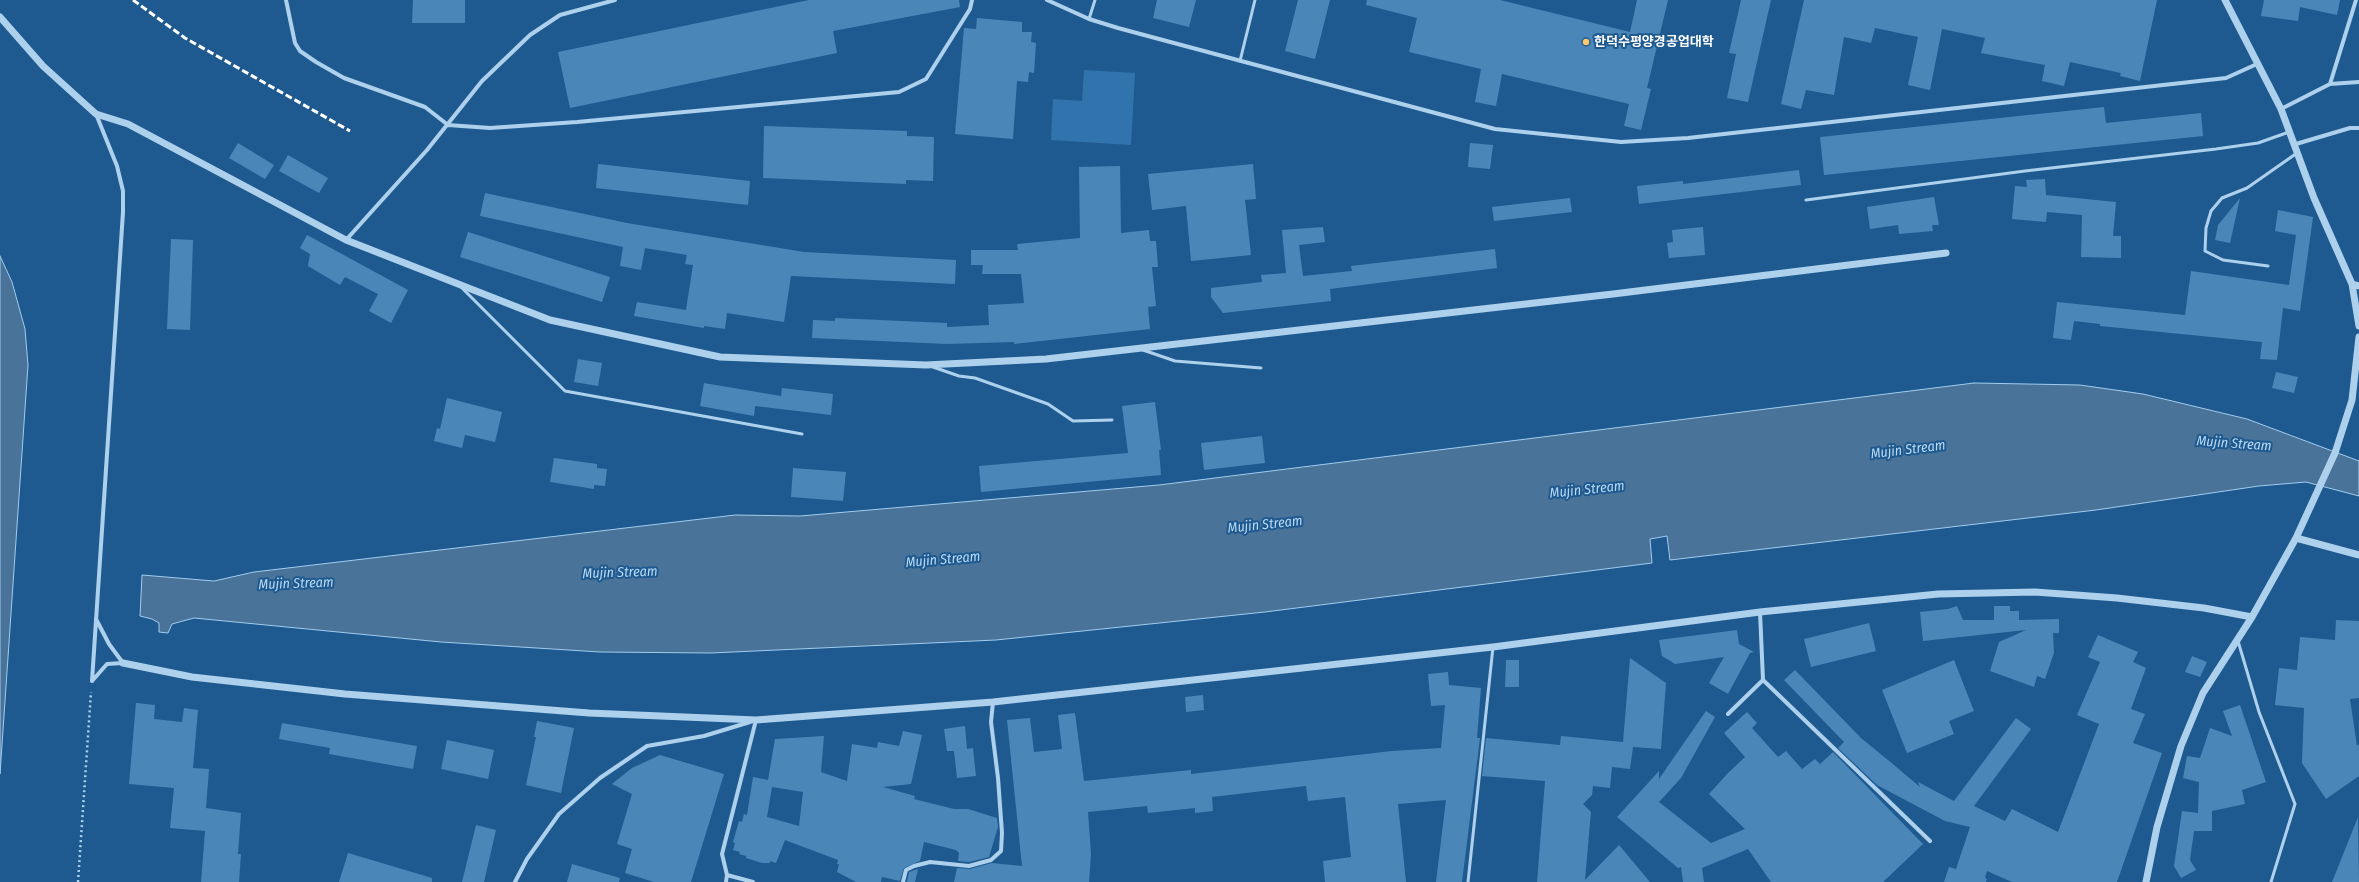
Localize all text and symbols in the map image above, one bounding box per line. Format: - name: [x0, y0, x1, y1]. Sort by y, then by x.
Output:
- place label: 한덕수평양경공업대학: [1594, 34, 1714, 50]
- marker: 한덕수평양경공업대학: [1581, 37, 1591, 47]
- water label: Mujin Stream: [2196, 433, 2272, 455]
- water label: Mujin Stream: [1870, 437, 1946, 463]
- water label: Mujin Stream: [1549, 478, 1625, 502]
- water label: Mujin Stream: [1227, 513, 1303, 537]
- water label: Mujin Stream: [905, 548, 981, 572]
- water label: Mujin Stream: [582, 563, 658, 583]
- water label: Mujin Stream: [258, 574, 334, 594]

